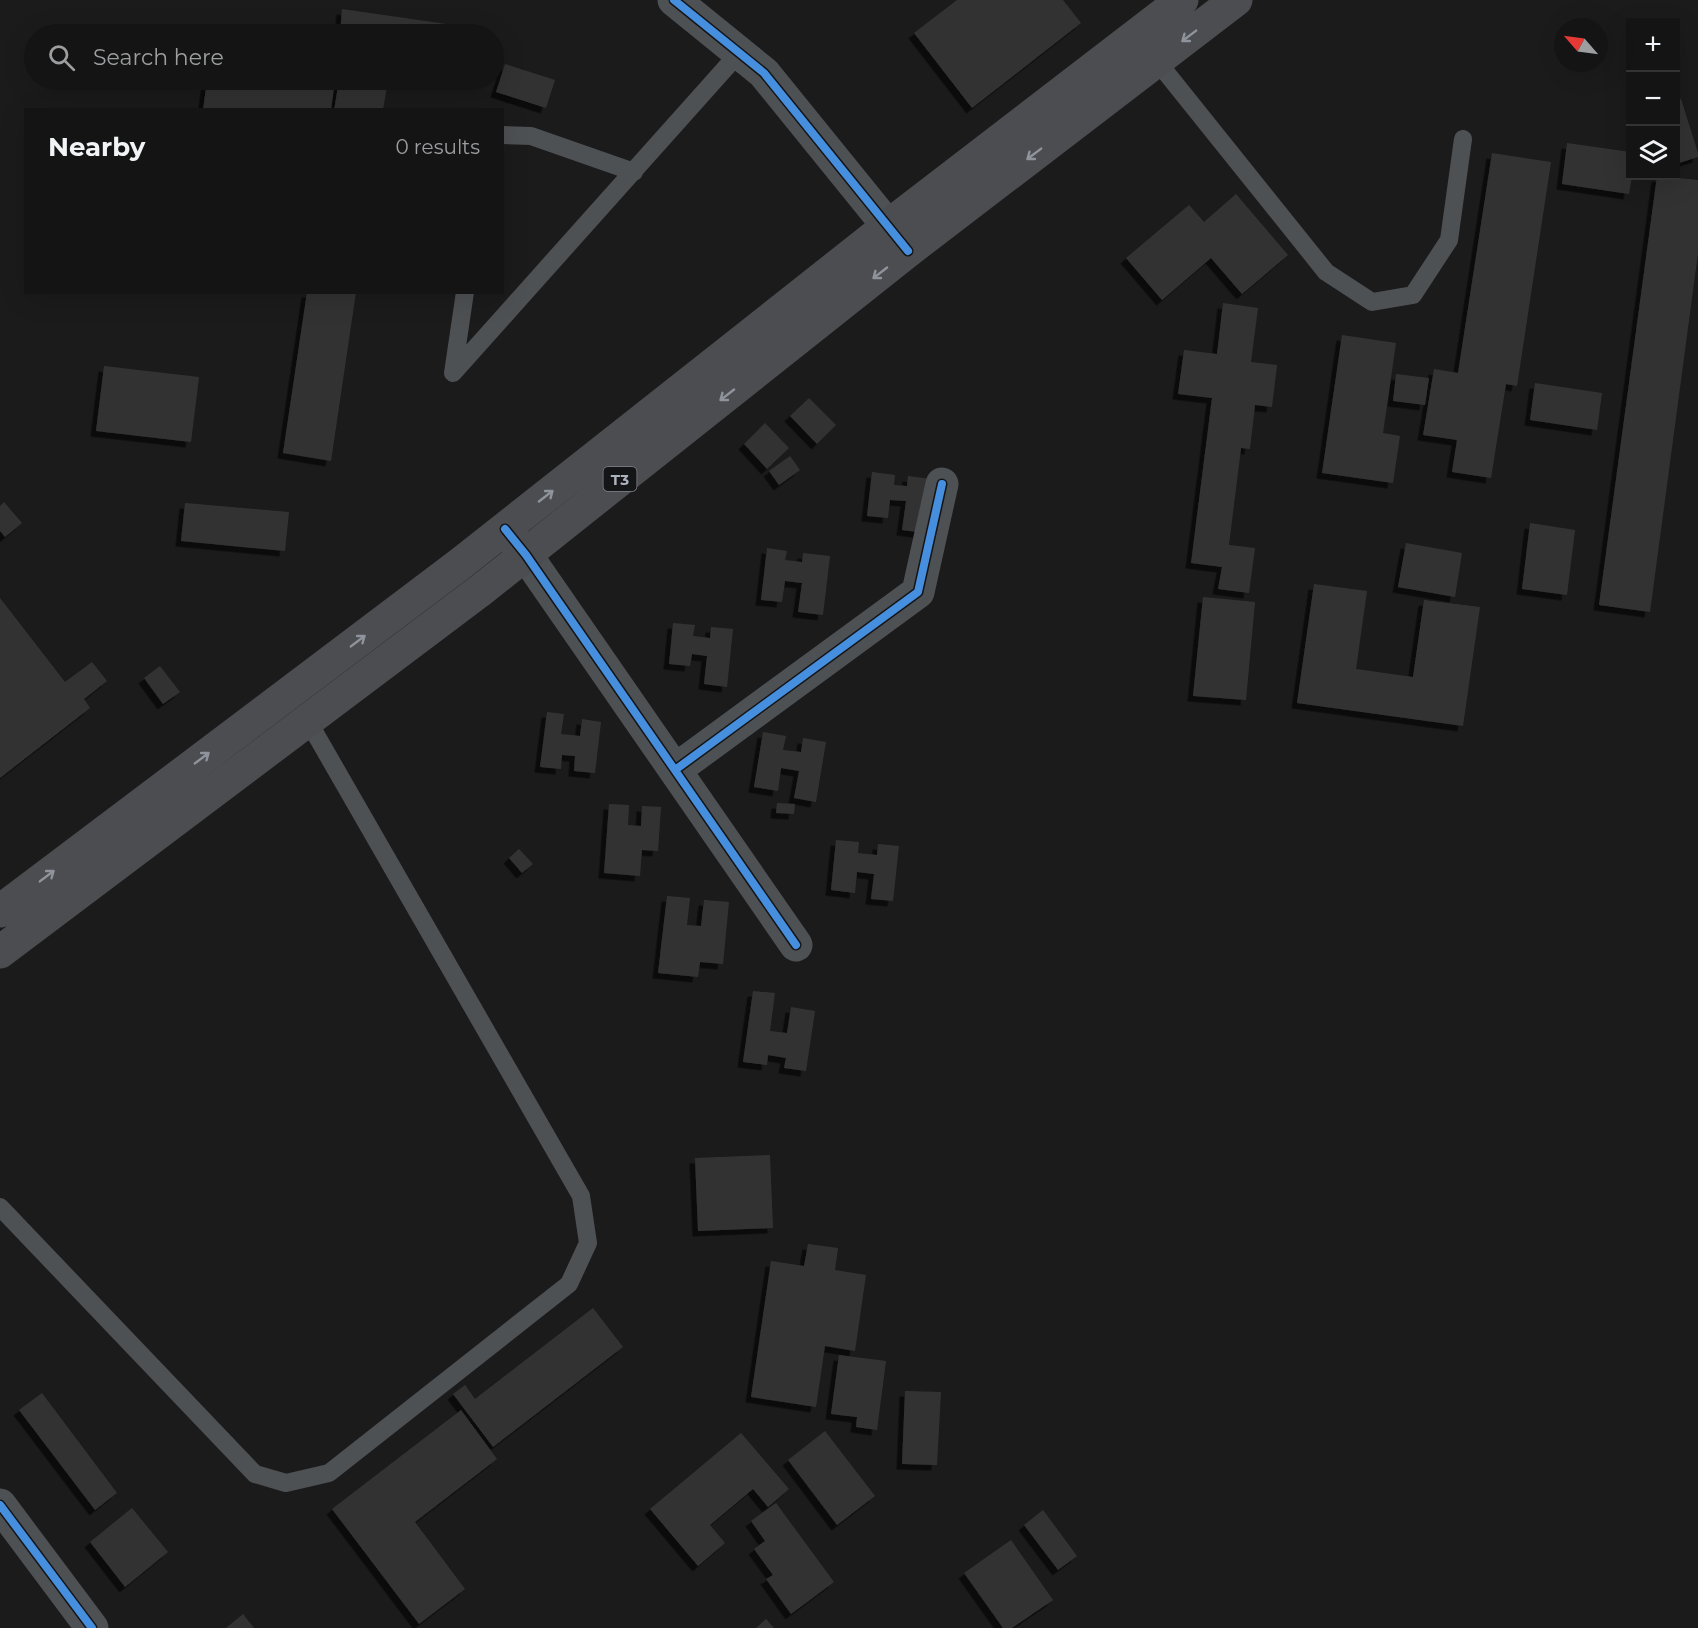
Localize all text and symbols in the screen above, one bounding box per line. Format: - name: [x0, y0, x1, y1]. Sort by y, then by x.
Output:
- north arrow: [1554, 18, 1608, 72]
- map controls: [1626, 18, 1680, 180]
- button: +: [1626, 18, 1680, 72]
- search box: [24, 24, 504, 90]
- one-way arrow: [1182, 29, 1198, 42]
- icon: search: [45, 41, 78, 74]
- text: Search here: [93, 44, 224, 71]
- button: −: [1626, 72, 1680, 126]
- button: layers: [1626, 126, 1680, 180]
- text: Nearby: [48, 131, 145, 163]
- text: 0 results: [395, 135, 480, 159]
- one-way arrow: [1027, 148, 1043, 161]
- one-way arrow: [872, 267, 888, 280]
- one-way arrow: [720, 388, 736, 401]
- road number: T3: [604, 467, 636, 491]
- one-way arrow: [538, 490, 554, 503]
- one-way arrow: [350, 635, 366, 647]
- one-way arrow: [194, 752, 210, 765]
- one-way arrow: [38, 869, 54, 882]

